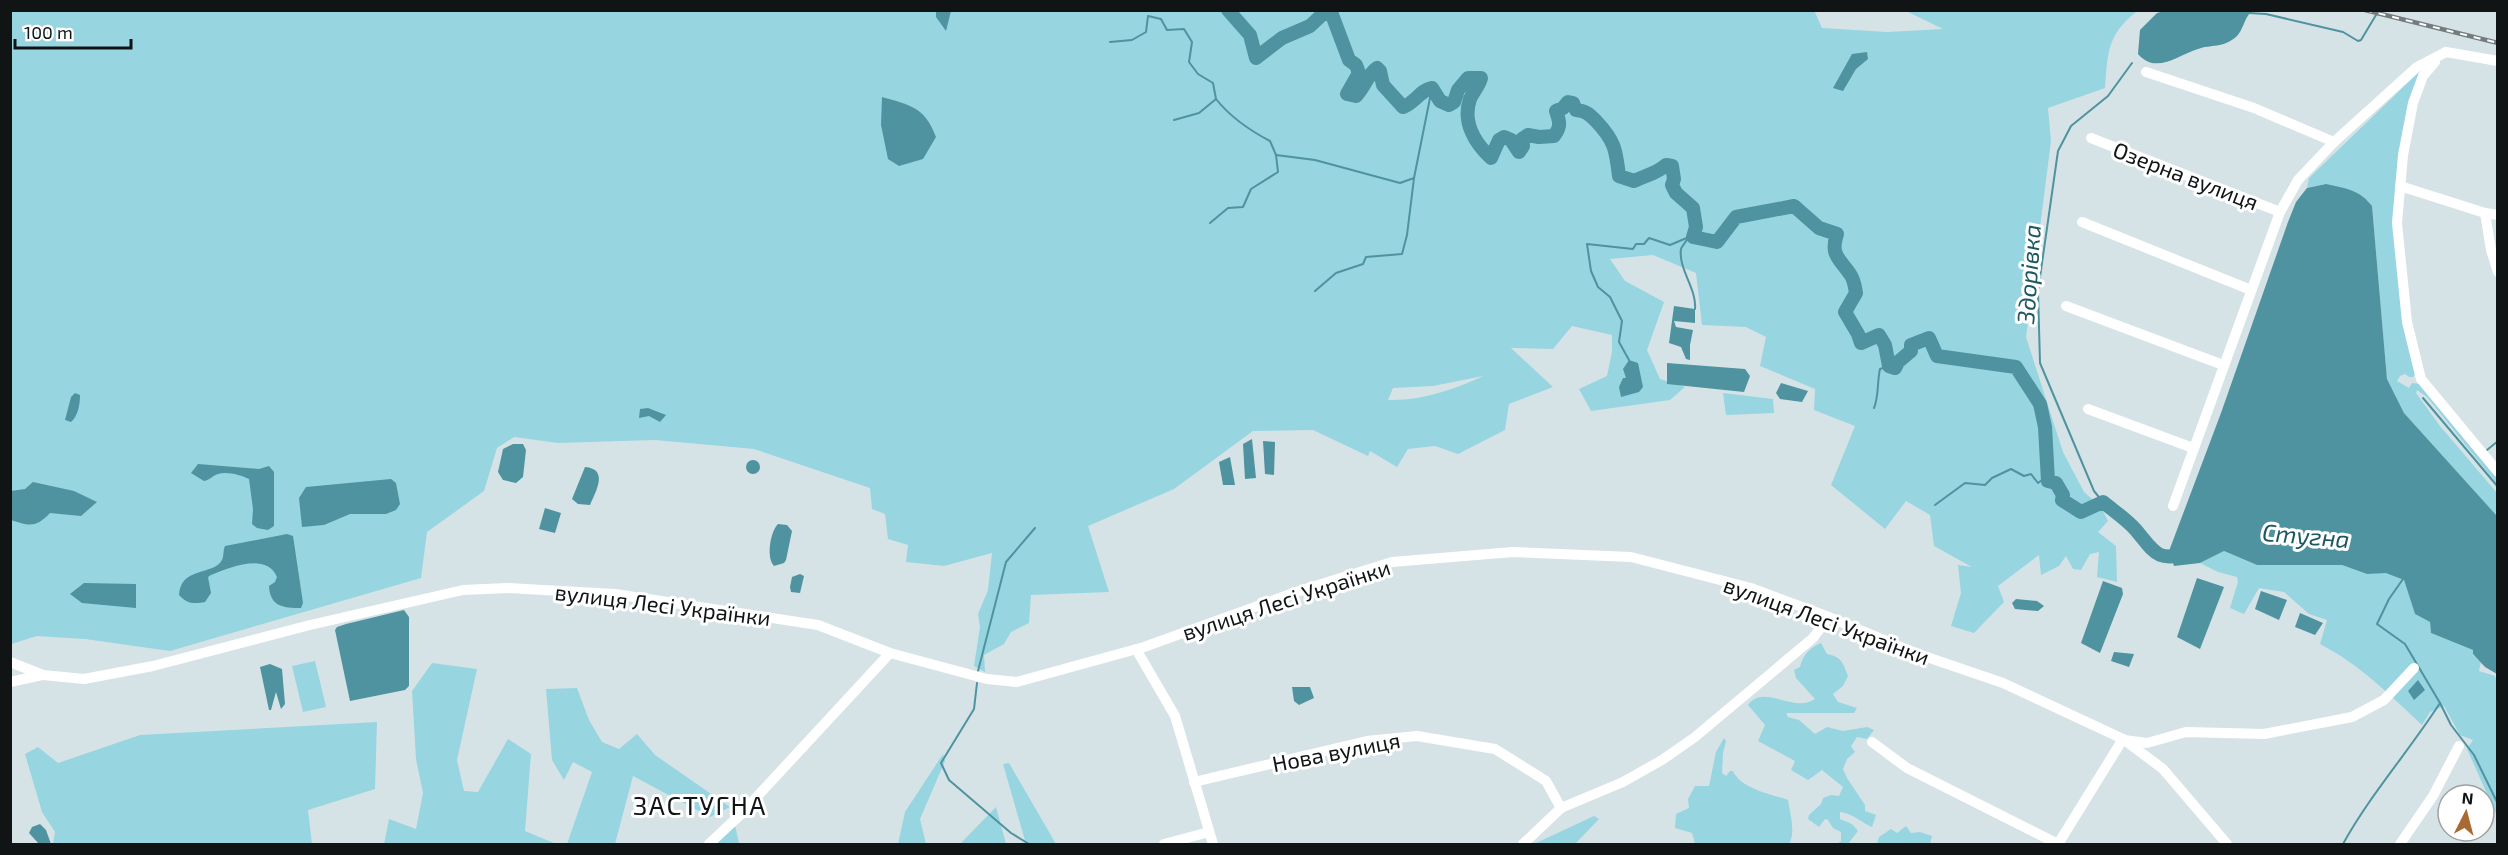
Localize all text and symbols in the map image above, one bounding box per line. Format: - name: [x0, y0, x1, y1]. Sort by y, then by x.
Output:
- scale bar: [15, 12, 130, 50]
- text: 100 m: [24, 21, 73, 43]
- street label: Озерна вулиця: [2109, 135, 2262, 216]
- water label: Здорівка: [2010, 223, 2046, 326]
- water label: Стугна: [2261, 517, 2351, 553]
- street label: вулиця Лесі Українки: [1179, 553, 1394, 646]
- street label: вулиця Лесі Українки: [1720, 571, 1934, 670]
- street label: вулиця Лесі Українки: [553, 578, 772, 631]
- street label: Нова вулиця: [1270, 726, 1402, 777]
- north arrow: [2436, 783, 2496, 843]
- text: N: [2461, 788, 2474, 808]
- district label: ЗАСТУГНА: [633, 789, 767, 820]

